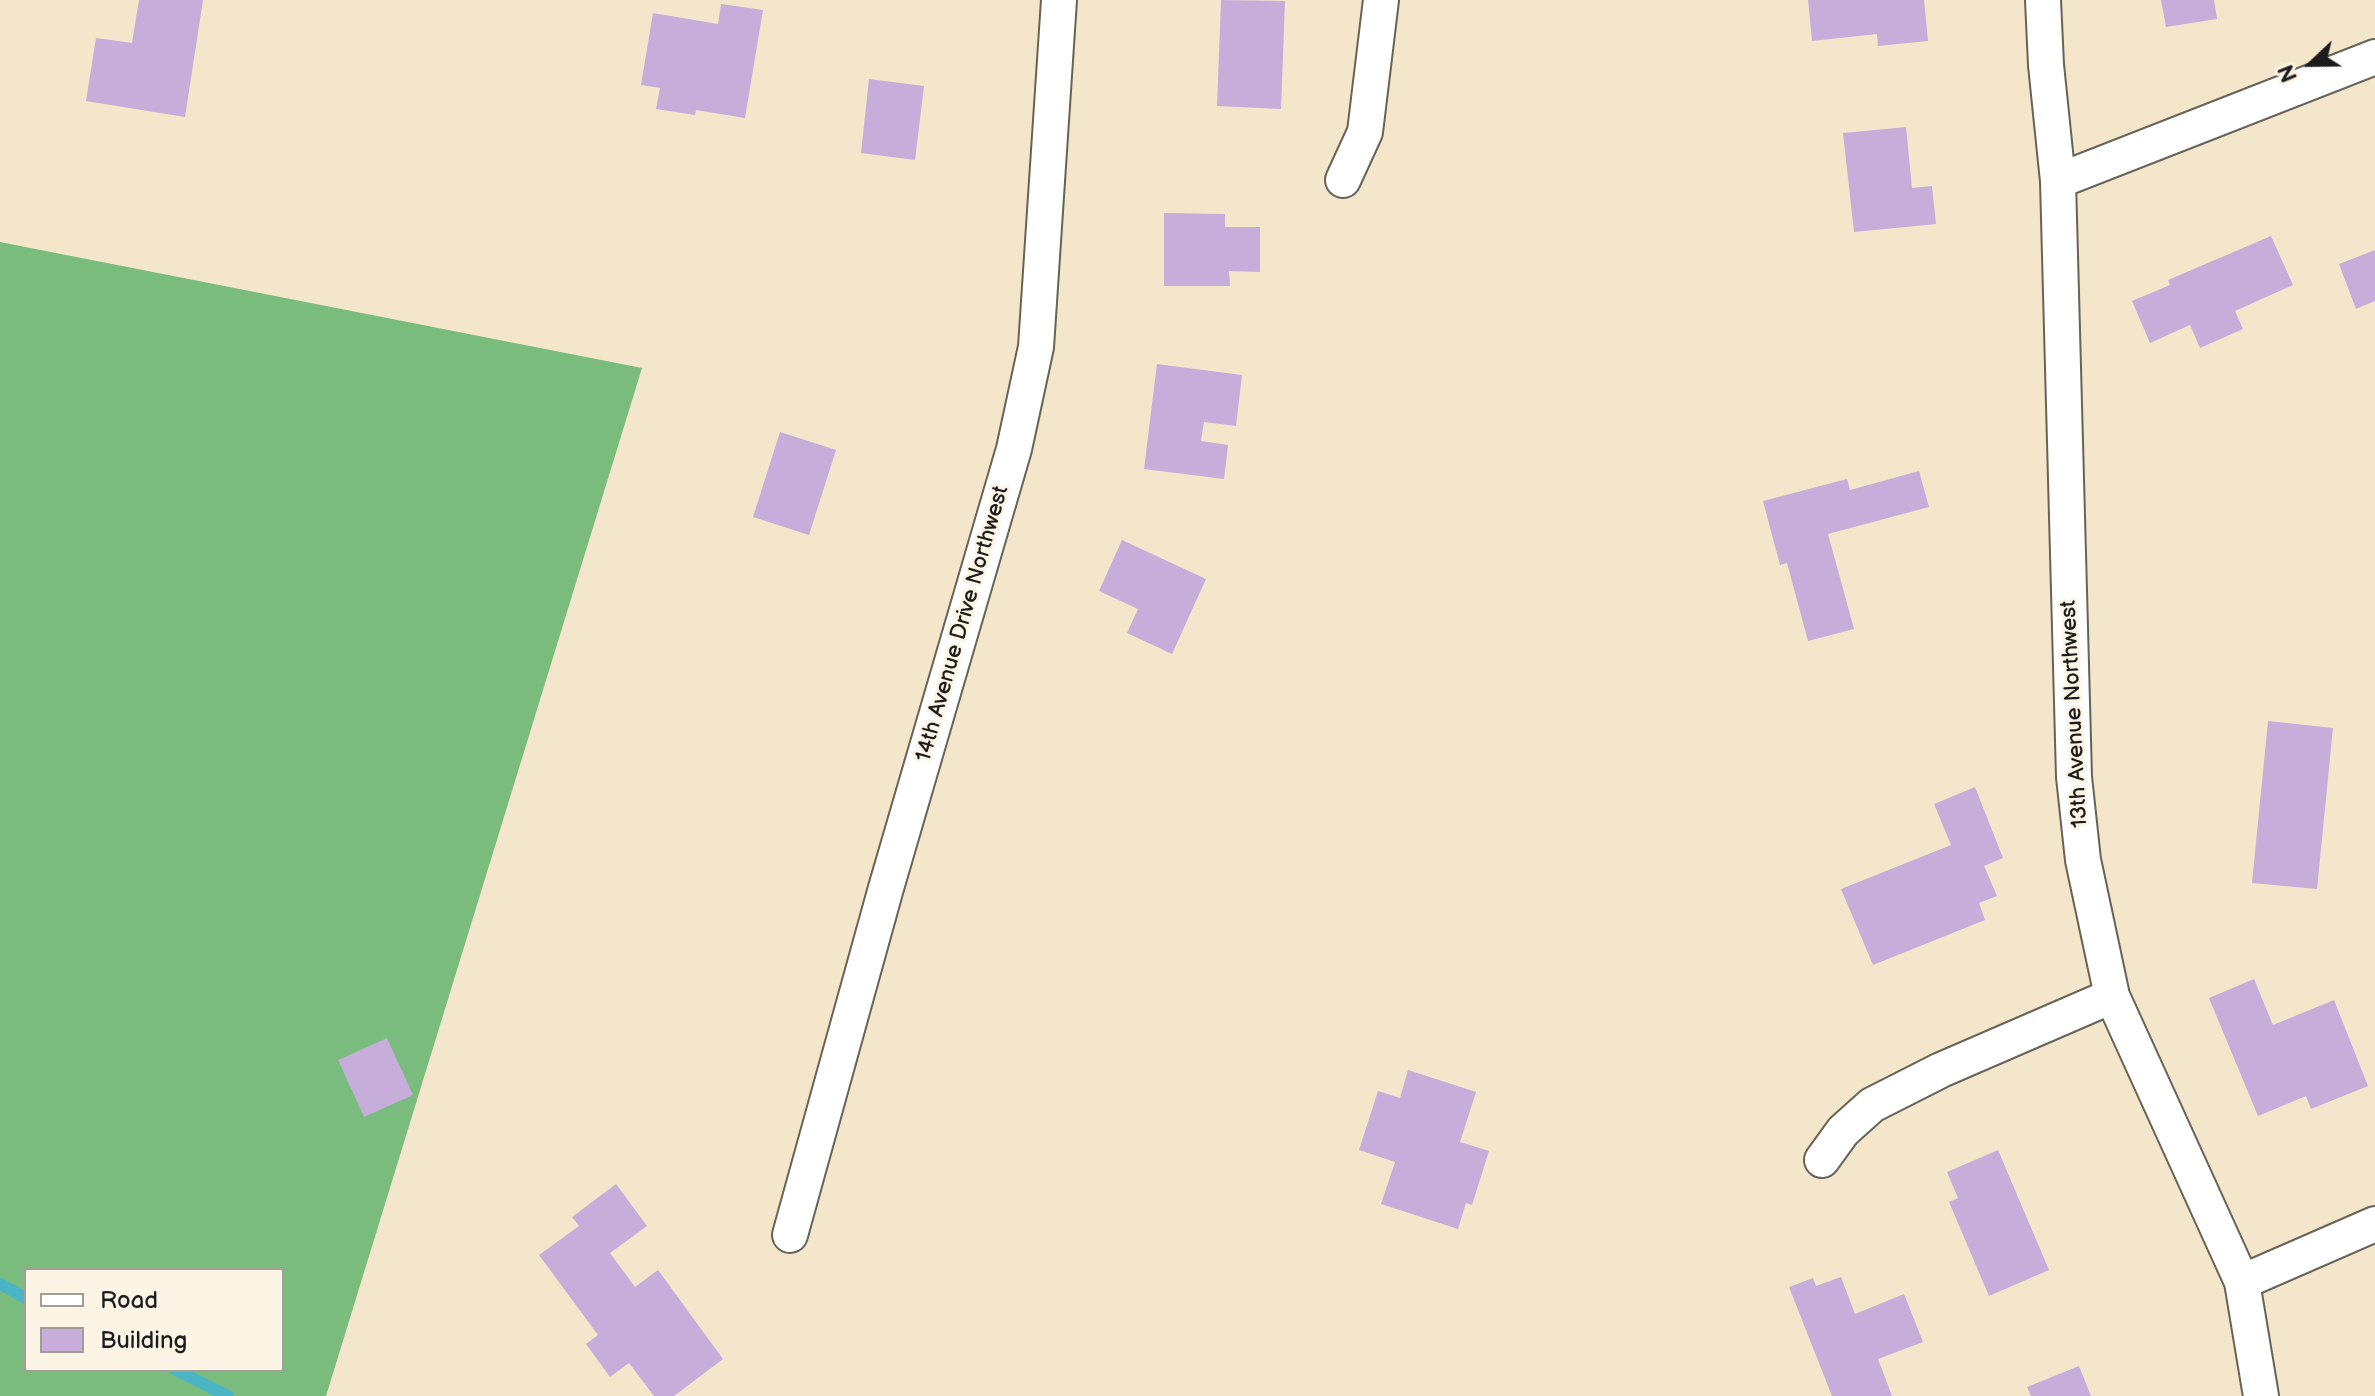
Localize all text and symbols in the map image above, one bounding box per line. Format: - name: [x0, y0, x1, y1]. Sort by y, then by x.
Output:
- north arrow: [2271, 24, 2351, 104]
- text: N: [2273, 60, 2304, 86]
- street label: 14th Avenue Drive Northwest: [911, 483, 1015, 765]
- street label: 13th Avenue Northwest: [2056, 599, 2094, 829]
- legend: [24, 1268, 284, 1372]
- text: Road: [100, 1286, 158, 1315]
- text: Building: [100, 1326, 187, 1355]

